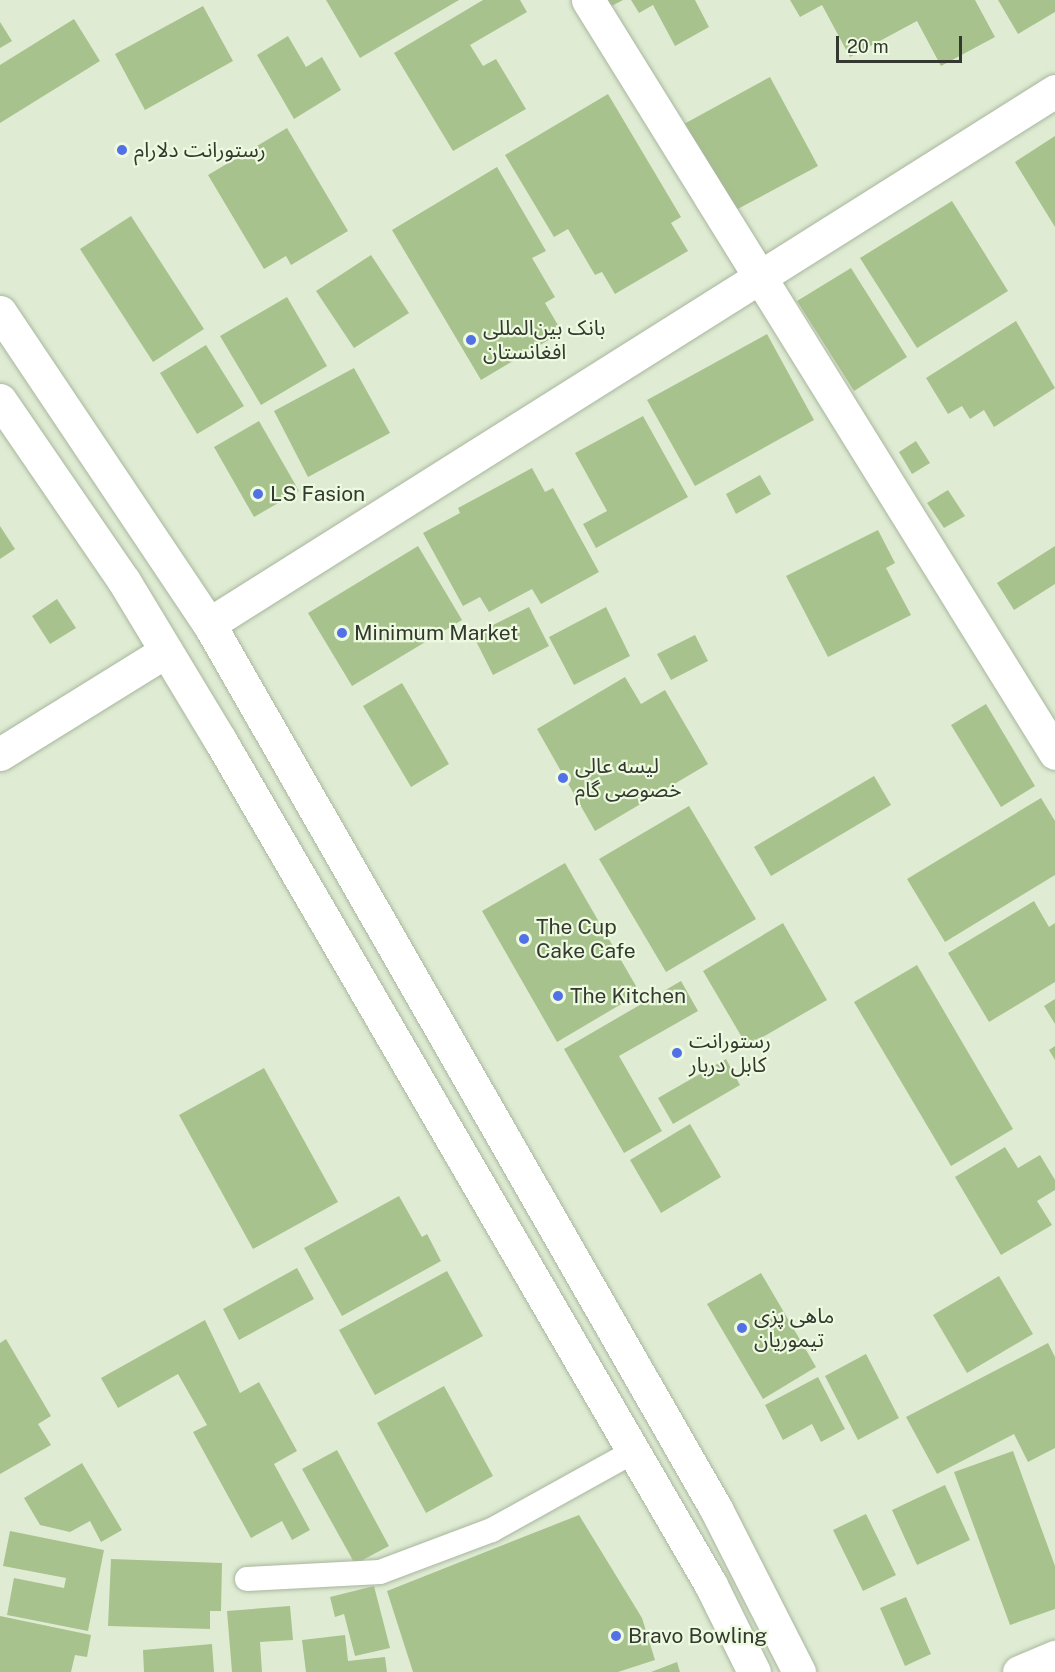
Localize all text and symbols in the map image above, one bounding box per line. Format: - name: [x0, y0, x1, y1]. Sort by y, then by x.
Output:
- scale bar: [839, 24, 965, 62]
- text: 20 m: [847, 36, 889, 57]
- place label: رستورانت دلارام: [134, 137, 266, 163]
- marker: رستورانت دلارام: [115, 143, 129, 157]
- place label: بانک بین‌المللی افغانستان: [483, 315, 605, 365]
- marker: بانک بین‌المللی افغانستان: [464, 333, 478, 347]
- place label: LS Fasion: [270, 481, 365, 507]
- marker: LS Fasion: [251, 487, 265, 501]
- place label: Minimum Market: [354, 620, 518, 646]
- marker: Minimum Market: [335, 626, 349, 640]
- place label: لیسه عالی خصوصی گام: [575, 753, 682, 803]
- marker: لیسه عالی خصوصی گام: [556, 771, 570, 785]
- place label: The Cup Cake Cafe: [536, 914, 636, 964]
- marker: The Cup Cake Cafe: [517, 932, 531, 946]
- place label: The Kitchen: [570, 983, 686, 1009]
- marker: The Kitchen: [551, 989, 565, 1003]
- place label: رستورانت کابل دربار: [689, 1028, 771, 1078]
- marker: رستورانت کابل دربار: [670, 1046, 684, 1060]
- place label: ماهی پزی تیموریان: [754, 1303, 834, 1353]
- marker: ماهی پزی تیموریان: [735, 1321, 749, 1335]
- place label: Bravo Bowling: [628, 1623, 768, 1649]
- marker: Bravo Bowling: [609, 1629, 623, 1643]

